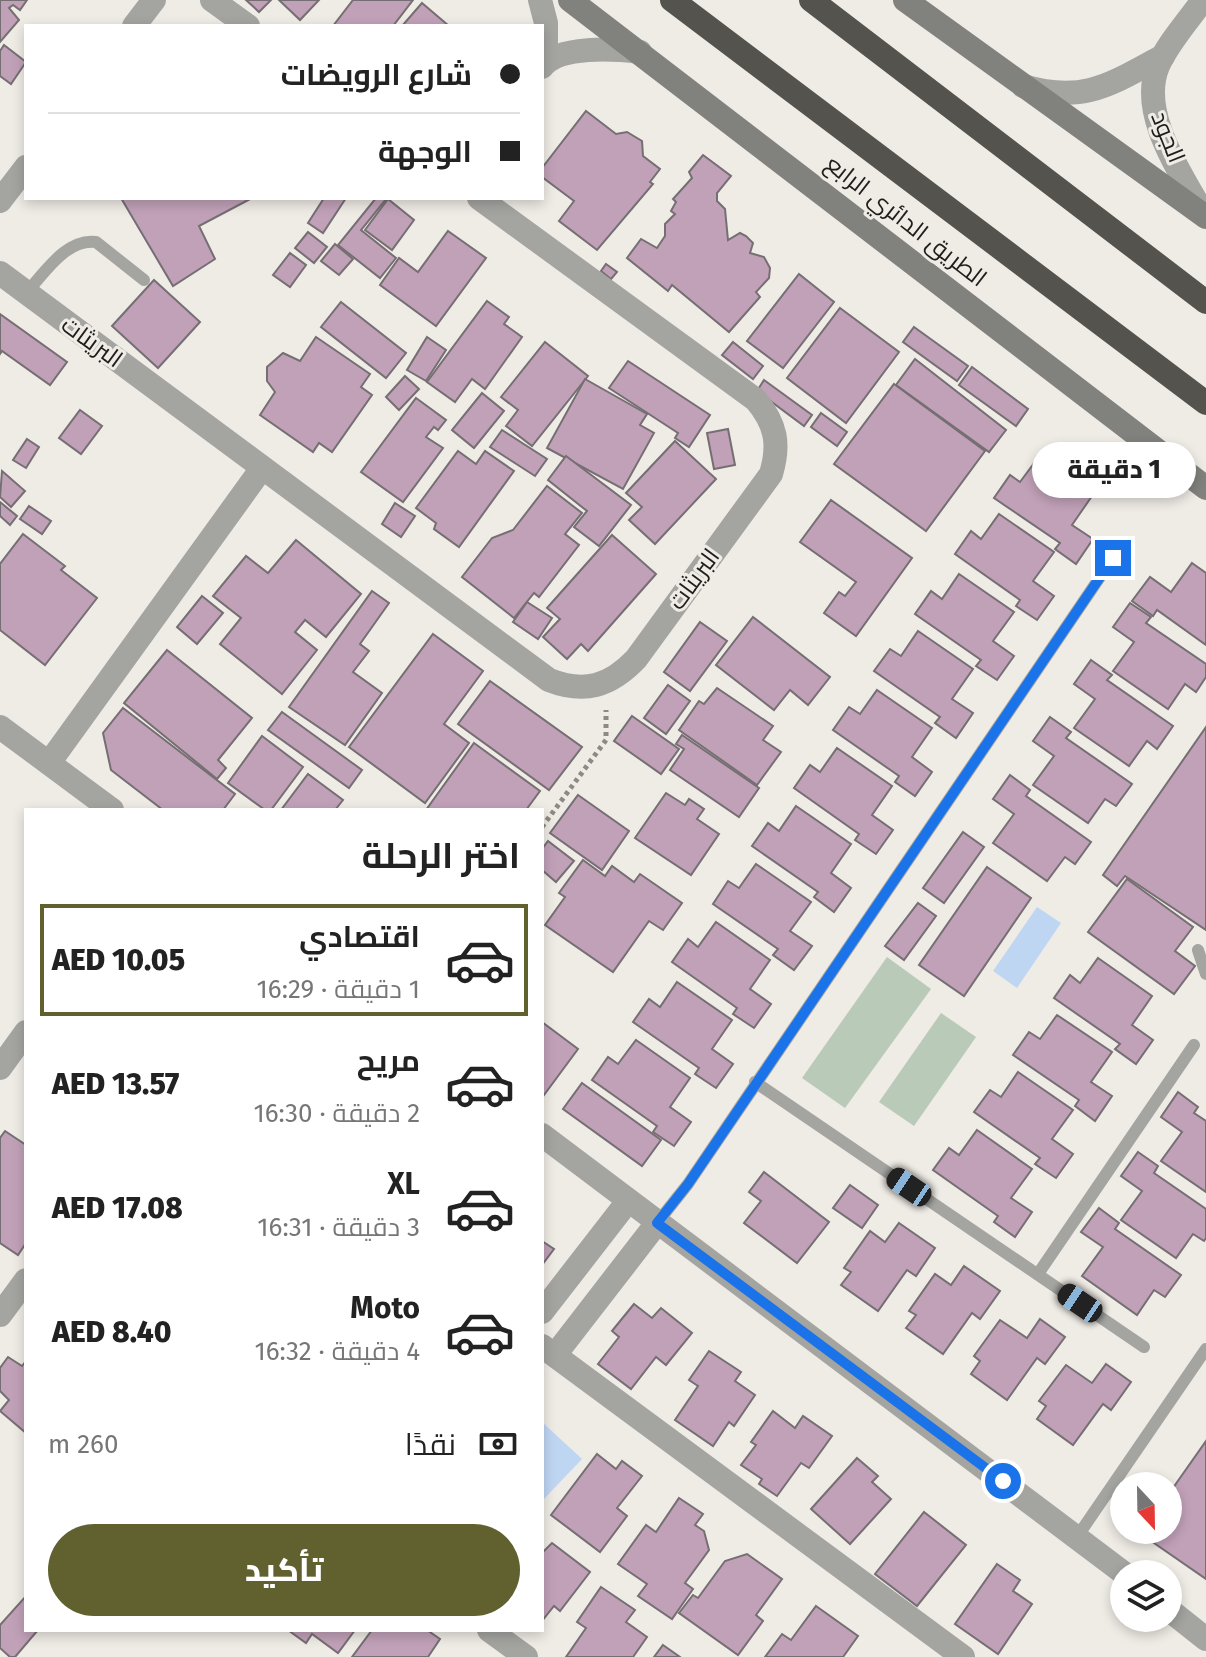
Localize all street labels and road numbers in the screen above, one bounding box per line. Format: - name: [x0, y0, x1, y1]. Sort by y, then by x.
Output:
- street label: الجود: [1145, 107, 1191, 167]
- street label: الطريق الدائري الرابع: [817, 149, 992, 296]
- street label: البريثات: [56, 310, 128, 374]
- street label: البريثات: [662, 543, 726, 615]

